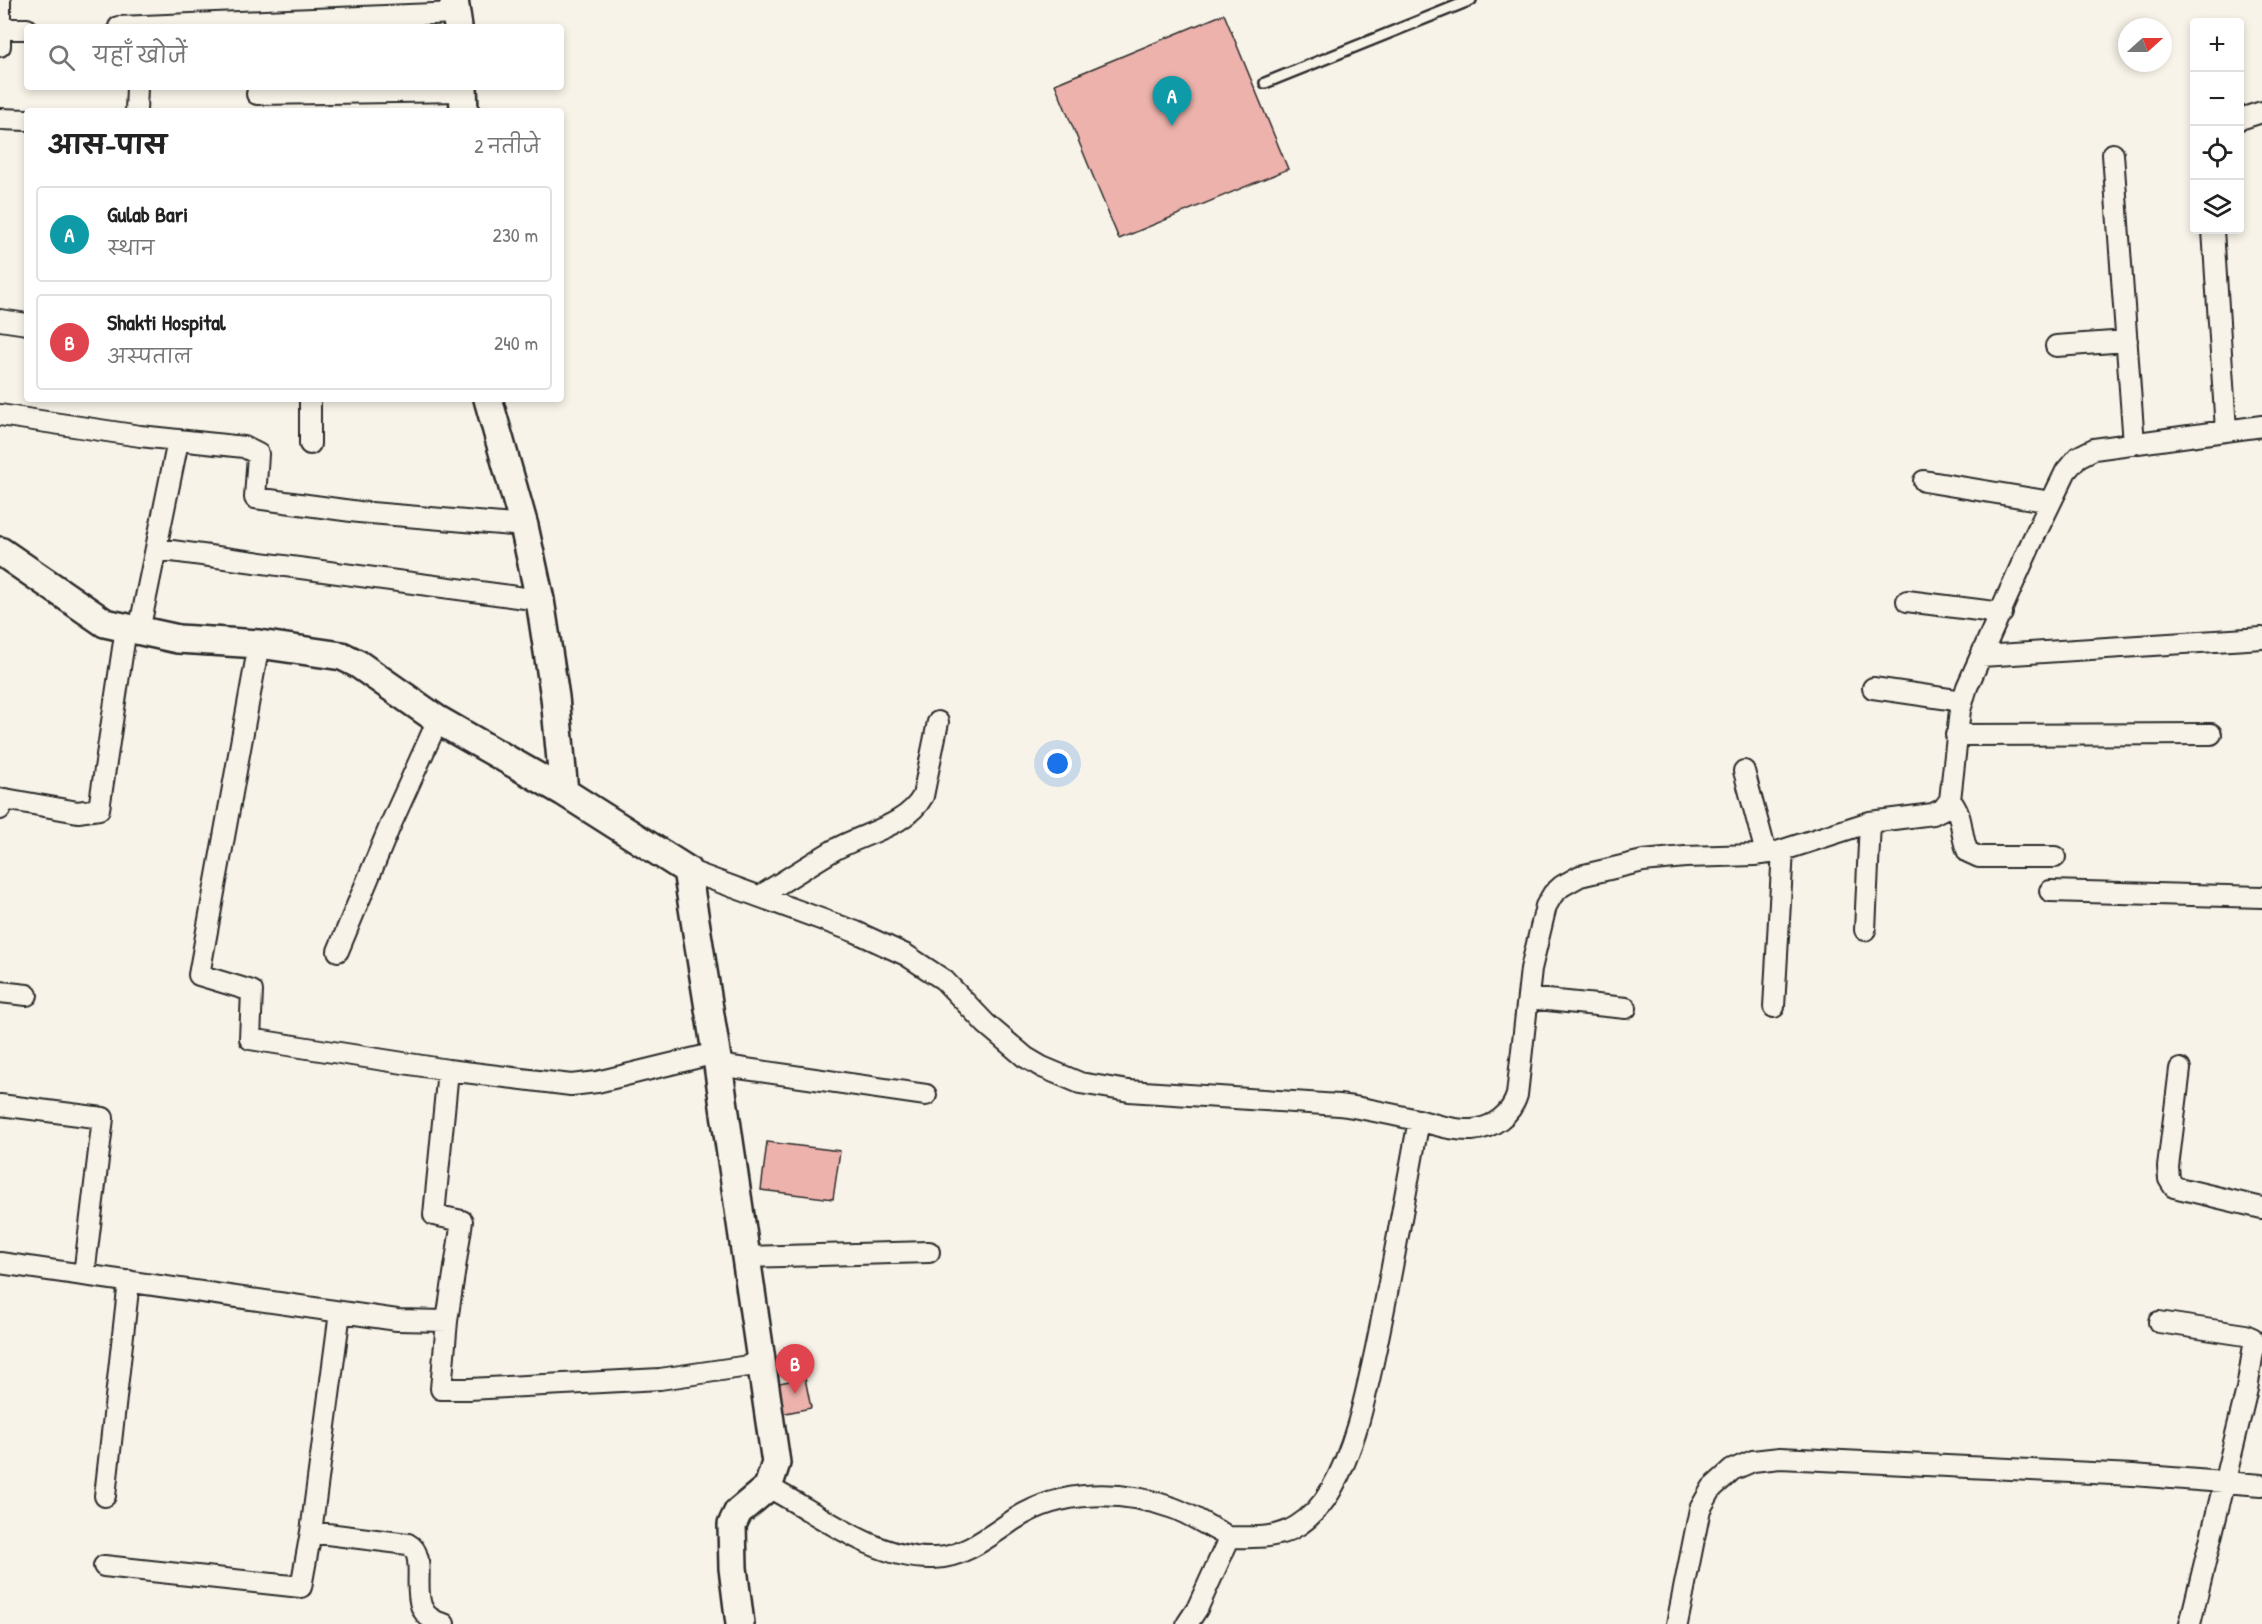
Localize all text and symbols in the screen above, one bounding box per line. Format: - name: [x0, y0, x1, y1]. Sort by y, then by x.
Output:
- north arrow: [2118, 18, 2172, 72]
- map controls: [2190, 18, 2244, 234]
- button: +: [2190, 18, 2244, 72]
- search box: [24, 24, 564, 90]
- text: यहाँ खोजें: [93, 40, 187, 70]
- icon: search: [45, 41, 78, 74]
- button: −: [2190, 72, 2244, 126]
- pin: A: [1152, 76, 1192, 126]
- button: locate: [2190, 126, 2244, 180]
- text: आस-पास: [48, 127, 167, 162]
- text: 2 नतीजे: [474, 132, 540, 159]
- button: layers: [2190, 180, 2244, 234]
- text: Gulab Bari: [107, 199, 188, 229]
- text: A: [65, 221, 74, 248]
- text: 230 m: [493, 221, 538, 248]
- text: स्थान: [107, 234, 154, 261]
- text: Shakti Hospital: [107, 307, 226, 337]
- text: B: [64, 329, 75, 356]
- text: 240 m: [494, 329, 538, 356]
- text: अस्पताल: [107, 342, 192, 369]
- your location: [1043, 749, 1072, 778]
- pin: B: [776, 1344, 814, 1394]

